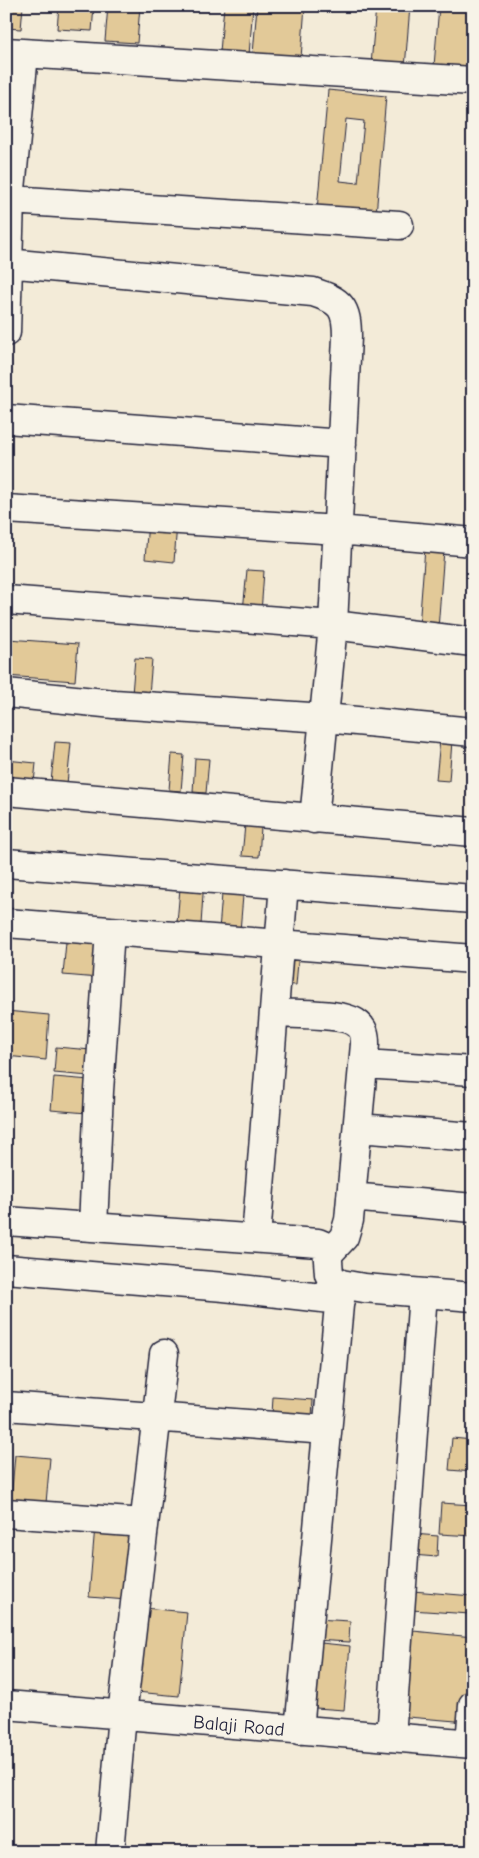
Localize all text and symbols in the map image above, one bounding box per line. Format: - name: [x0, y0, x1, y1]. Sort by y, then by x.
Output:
- street label: Balaji Road: [192, 1711, 286, 1741]

